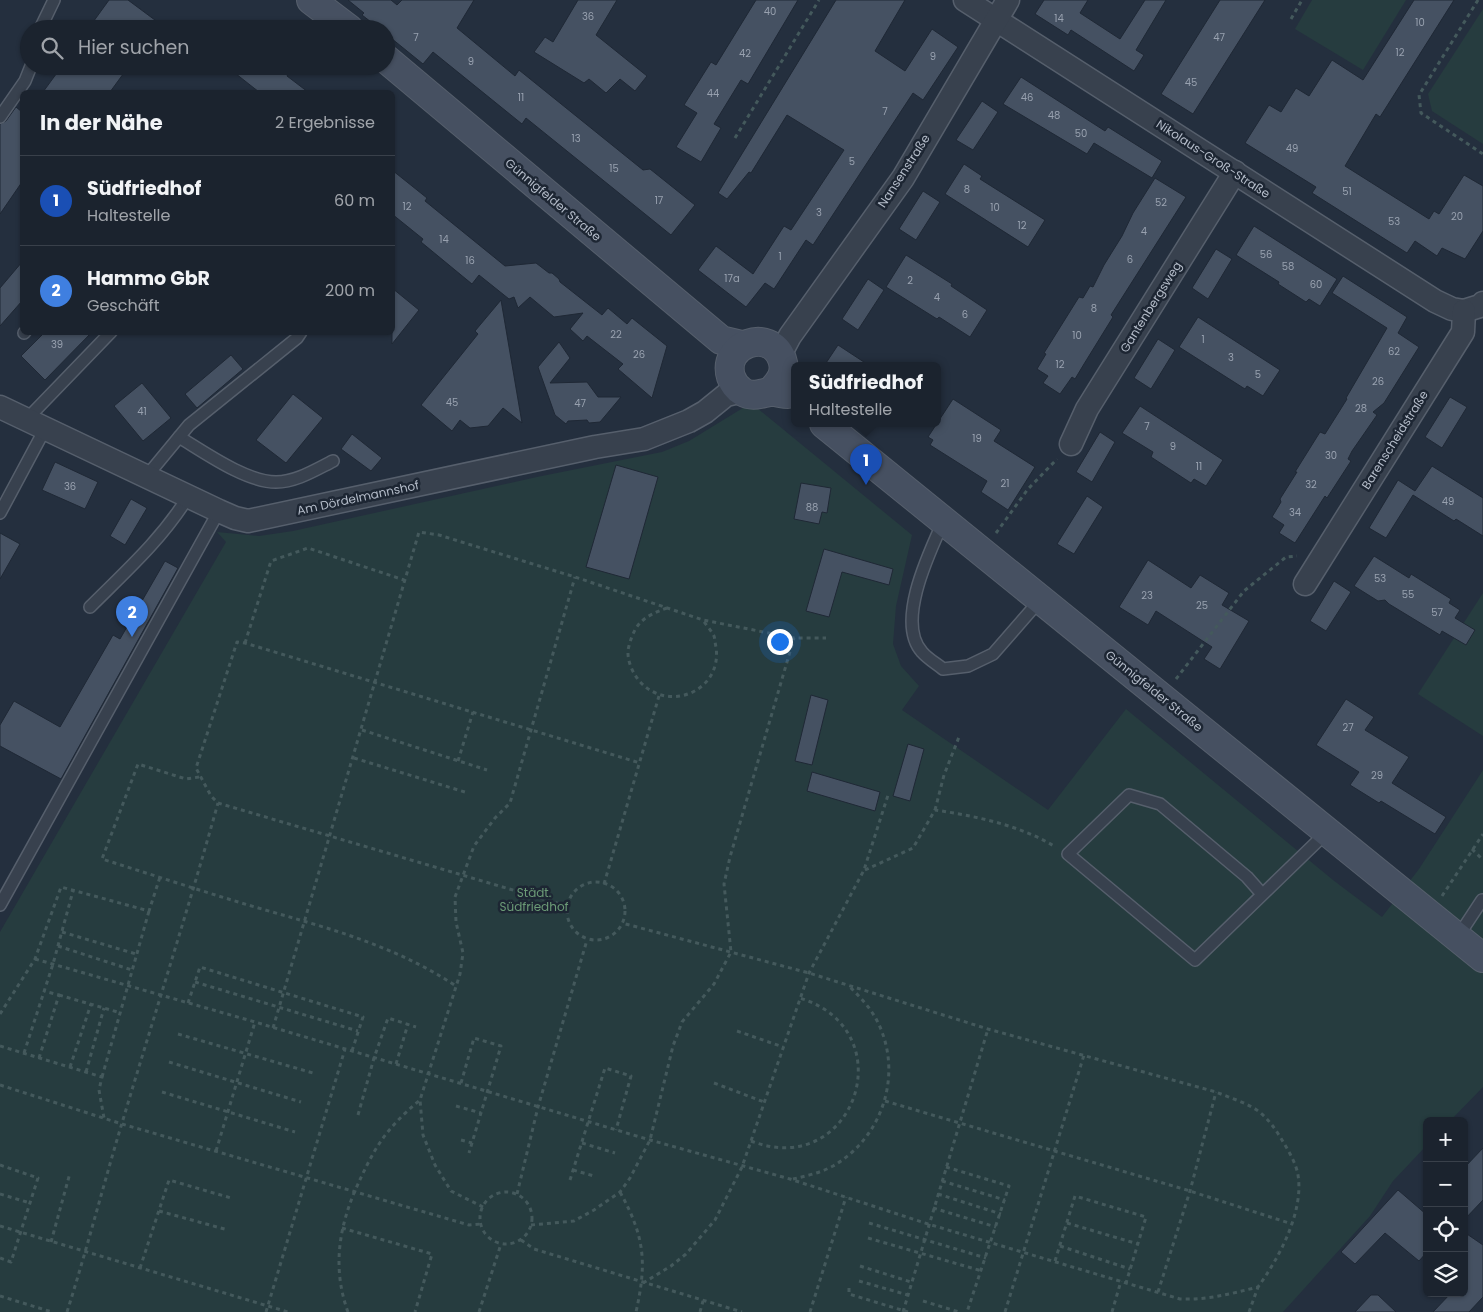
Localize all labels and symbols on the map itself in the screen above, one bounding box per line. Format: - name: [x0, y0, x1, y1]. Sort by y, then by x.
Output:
- house number: 40: [764, 4, 776, 19]
- house number: 36: [582, 9, 594, 24]
- house number: 14: [1054, 11, 1064, 26]
- house number: 10: [1415, 15, 1425, 30]
- house number: 7: [413, 30, 419, 45]
- house number: 47: [1213, 30, 1225, 45]
- house number: 12: [1396, 45, 1405, 60]
- house number: 42: [739, 46, 751, 61]
- house number: 9: [930, 49, 936, 64]
- house number: 9: [468, 54, 474, 69]
- house number: 45: [1185, 75, 1197, 90]
- house number: 44: [707, 86, 719, 101]
- house number: 11: [518, 90, 524, 105]
- house number: 46: [1021, 90, 1033, 105]
- house number: 7: [882, 104, 888, 119]
- house number: 48: [1048, 108, 1060, 123]
- street label: Nikolaus-Groß-Straße: [1153, 115, 1274, 202]
- house number: 50: [1075, 126, 1087, 141]
- house number: 13: [571, 131, 581, 146]
- street label: Nansenstraße: [873, 131, 934, 211]
- house number: 49: [1286, 141, 1298, 156]
- street label: Günnigfelder Straße: [502, 154, 605, 245]
- house number: 5: [849, 154, 855, 169]
- house number: 15: [609, 161, 619, 176]
- house number: 8: [964, 182, 970, 197]
- house number: 51: [1342, 184, 1352, 199]
- house number: 17: [655, 193, 664, 208]
- house number: 52: [1155, 195, 1167, 210]
- house number: 12: [403, 199, 412, 214]
- house number: 10: [990, 200, 1000, 215]
- house number: 3: [816, 205, 822, 220]
- house number: 20: [1451, 209, 1463, 224]
- house number: 53: [1388, 214, 1400, 229]
- house number: 12: [1018, 218, 1027, 233]
- house number: 4: [1141, 224, 1147, 239]
- house number: 14: [439, 232, 449, 247]
- house number: 56: [1260, 247, 1272, 262]
- house number: 1: [778, 249, 782, 264]
- house number: 6: [1127, 252, 1133, 267]
- house number: 16: [465, 253, 475, 268]
- street label: Gantenbergsweg: [1116, 258, 1185, 356]
- house number: 58: [1282, 259, 1294, 274]
- house number: 17a: [724, 271, 740, 286]
- house number: 2: [907, 273, 913, 288]
- house number: 60: [1310, 277, 1322, 292]
- house number: 4: [934, 290, 940, 305]
- house number: 8: [1091, 301, 1097, 316]
- house number: 6: [962, 307, 968, 322]
- house number: 22: [610, 327, 622, 342]
- house number: 10: [1072, 328, 1082, 343]
- house number: 1: [1201, 332, 1205, 347]
- house number: 39: [51, 337, 63, 352]
- house number: 62: [1388, 344, 1400, 359]
- house number: 26: [633, 347, 645, 362]
- house number: 3: [1228, 350, 1234, 365]
- house number: 12: [1056, 357, 1065, 372]
- house number: 5: [1255, 367, 1261, 382]
- house number: 26: [1372, 374, 1384, 389]
- street label: Barenscheidstraße: [1357, 387, 1432, 492]
- house number: 45: [446, 395, 458, 410]
- house number: 47: [574, 396, 586, 411]
- house number: 28: [1355, 401, 1367, 416]
- house number: 41: [137, 404, 147, 419]
- house number: 7: [1144, 419, 1150, 434]
- house number: 19: [972, 431, 982, 446]
- house number: 9: [1170, 439, 1176, 454]
- pin: 1: [850, 444, 882, 485]
- house number: 30: [1325, 448, 1337, 463]
- house number: 11: [1196, 459, 1202, 474]
- street label: Am Dördelmannshof: [295, 476, 420, 519]
- house number: 21: [1001, 476, 1009, 491]
- house number: 32: [1305, 477, 1317, 492]
- house number: 36: [64, 479, 76, 494]
- house number: 49: [1442, 494, 1454, 509]
- house number: 88: [806, 500, 818, 515]
- house number: 34: [1289, 505, 1301, 520]
- house number: 53: [1374, 571, 1386, 586]
- house number: 55: [1402, 587, 1414, 602]
- house number: 23: [1141, 588, 1153, 603]
- pin: 2: [116, 596, 148, 637]
- house number: 25: [1196, 598, 1208, 613]
- house number: 57: [1431, 605, 1443, 620]
- your location: [767, 629, 793, 655]
- street label: Günnigfelder Straße: [1102, 646, 1207, 735]
- house number: 27: [1342, 720, 1354, 735]
- house number: 29: [1371, 768, 1383, 783]
- park label: Städt. Südfriedhof: [499, 884, 569, 915]

